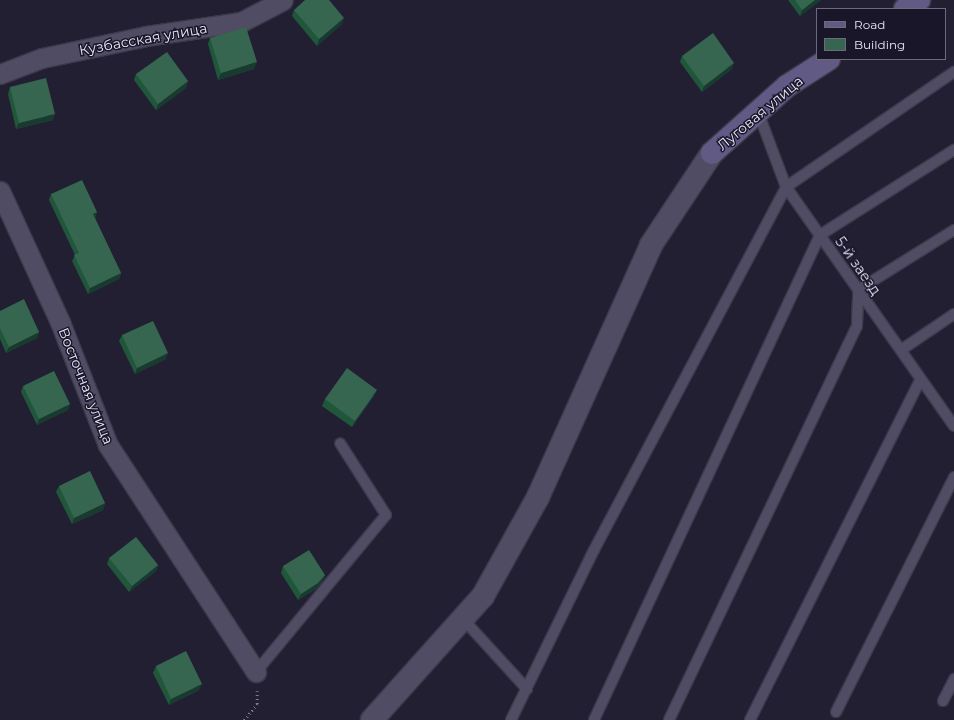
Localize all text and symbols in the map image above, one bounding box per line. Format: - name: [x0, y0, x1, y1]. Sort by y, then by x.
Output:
- legend: [816, 8, 946, 60]
- text: Road: [854, 17, 885, 32]
- street label: Кузбасская улица: [78, 19, 208, 59]
- text: Building: [854, 37, 905, 52]
- street label: Луговая улица: [714, 72, 806, 154]
- street label: 5-й заезд: [832, 234, 884, 298]
- street label: Восточная улица: [55, 325, 117, 447]

